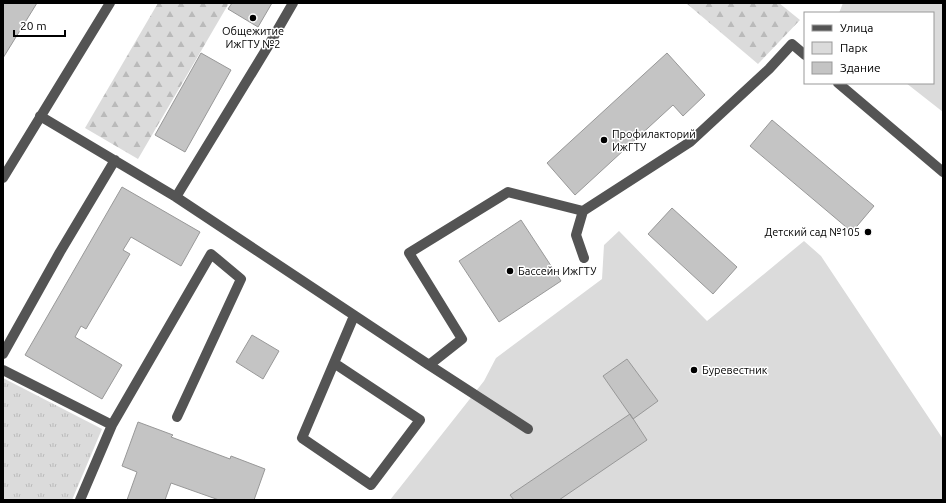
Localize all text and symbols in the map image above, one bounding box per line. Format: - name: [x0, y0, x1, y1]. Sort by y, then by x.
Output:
- scale bar: [14, 12, 65, 38]
- legend: [804, 12, 934, 84]
- marker: Общежитие ИжГТУ №2: [248, 13, 258, 23]
- text: 20 m: [20, 19, 47, 32]
- text: Улица: [840, 21, 873, 34]
- place label: Общежитие ИжГТУ №2: [222, 25, 284, 50]
- text: Парк: [840, 41, 868, 54]
- text: Здание: [840, 61, 881, 74]
- place label: Профилакторий ИжГТУ: [612, 128, 696, 153]
- marker: Профилакторий ИжГТУ: [599, 135, 609, 145]
- place label: Детский сад №105: [765, 226, 860, 238]
- marker: Детский сад №105: [863, 227, 873, 237]
- place label: Бассейн ИжГТУ: [518, 265, 597, 277]
- marker: Бассейн ИжГТУ: [505, 266, 515, 276]
- place label: Буревестник: [702, 364, 768, 376]
- marker: Буревестник: [689, 365, 699, 375]

